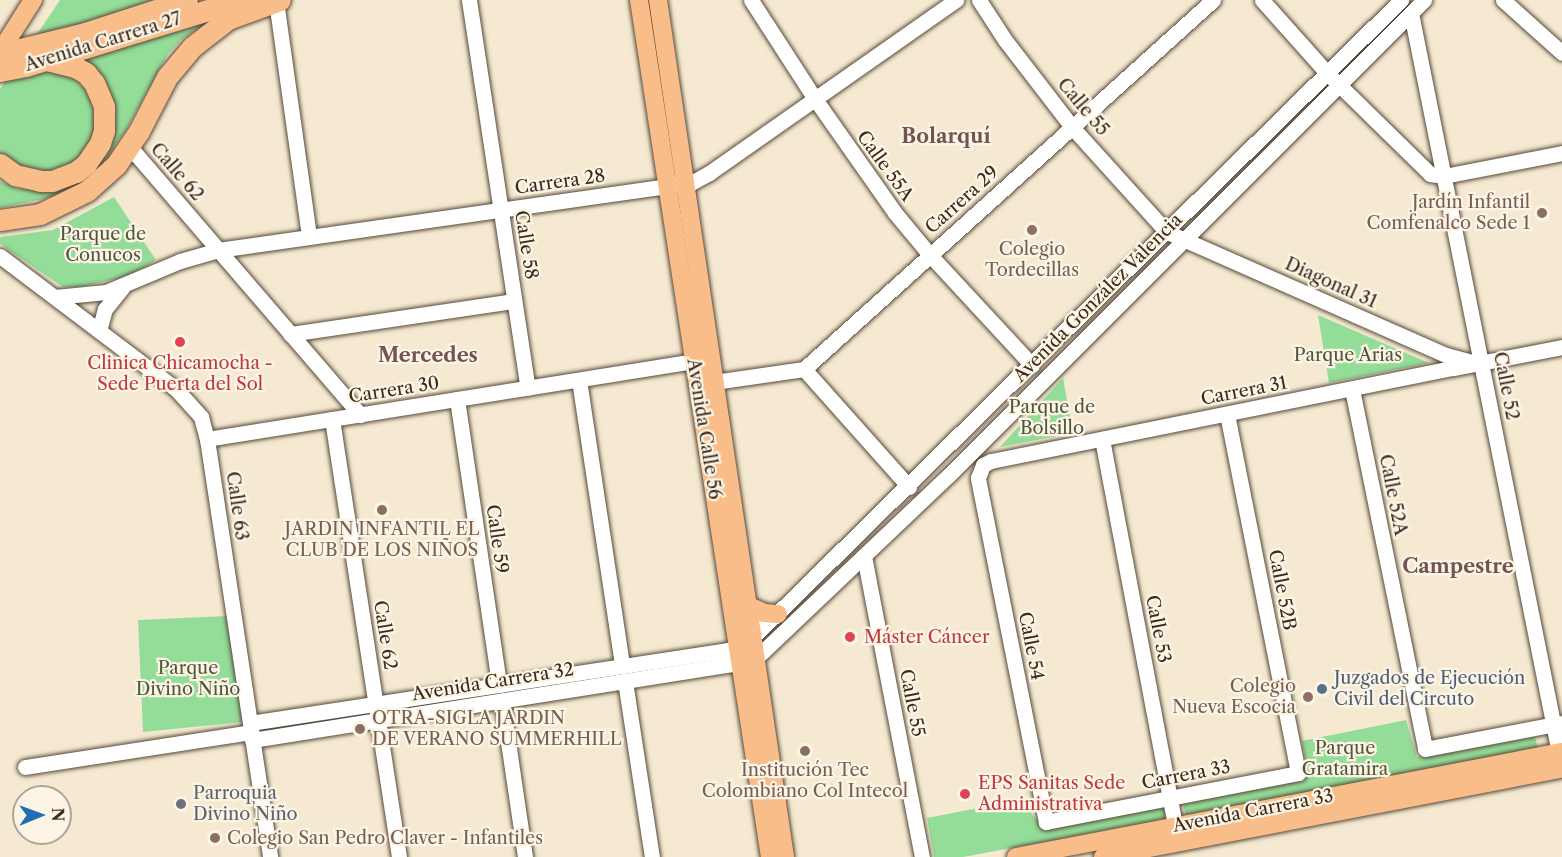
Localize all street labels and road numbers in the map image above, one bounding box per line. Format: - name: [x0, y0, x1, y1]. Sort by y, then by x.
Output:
- street label: Avenida Carrera 27: [22, 8, 184, 76]
- street label: Calle 55: [1053, 74, 1113, 140]
- street label: Calle 55A: [852, 127, 918, 205]
- street label: Calle 62: [146, 139, 208, 205]
- street label: Carrera 29: [921, 162, 1003, 238]
- street label: Carrera 28: [513, 165, 607, 199]
- street label: Calle 58: [510, 209, 542, 281]
- street label: Avenida González Valencia: [1009, 209, 1187, 387]
- street label: Diagonal 31: [1282, 253, 1380, 313]
- street label: Calle 52: [1489, 350, 1523, 422]
- street label: Avenida Calle 56: [682, 357, 726, 501]
- street label: Carrera 30: [347, 372, 441, 408]
- street label: Carrera 31: [1199, 372, 1289, 410]
- street label: Calle 52A: [1375, 452, 1411, 538]
- street label: Calle 63: [221, 470, 253, 542]
- street label: Calle 59: [481, 503, 513, 575]
- street label: Calle 52B: [1264, 548, 1300, 632]
- street label: Calle 53: [1141, 593, 1175, 665]
- street label: Calle 62: [369, 599, 401, 671]
- street label: Calle 54: [1014, 610, 1048, 682]
- street label: Avenida Carrera 32: [410, 659, 576, 705]
- street label: Calle 55: [895, 667, 929, 739]
- street label: Carrera 33: [1140, 756, 1232, 794]
- street label: Avenida Carrera 33: [1171, 785, 1335, 837]

